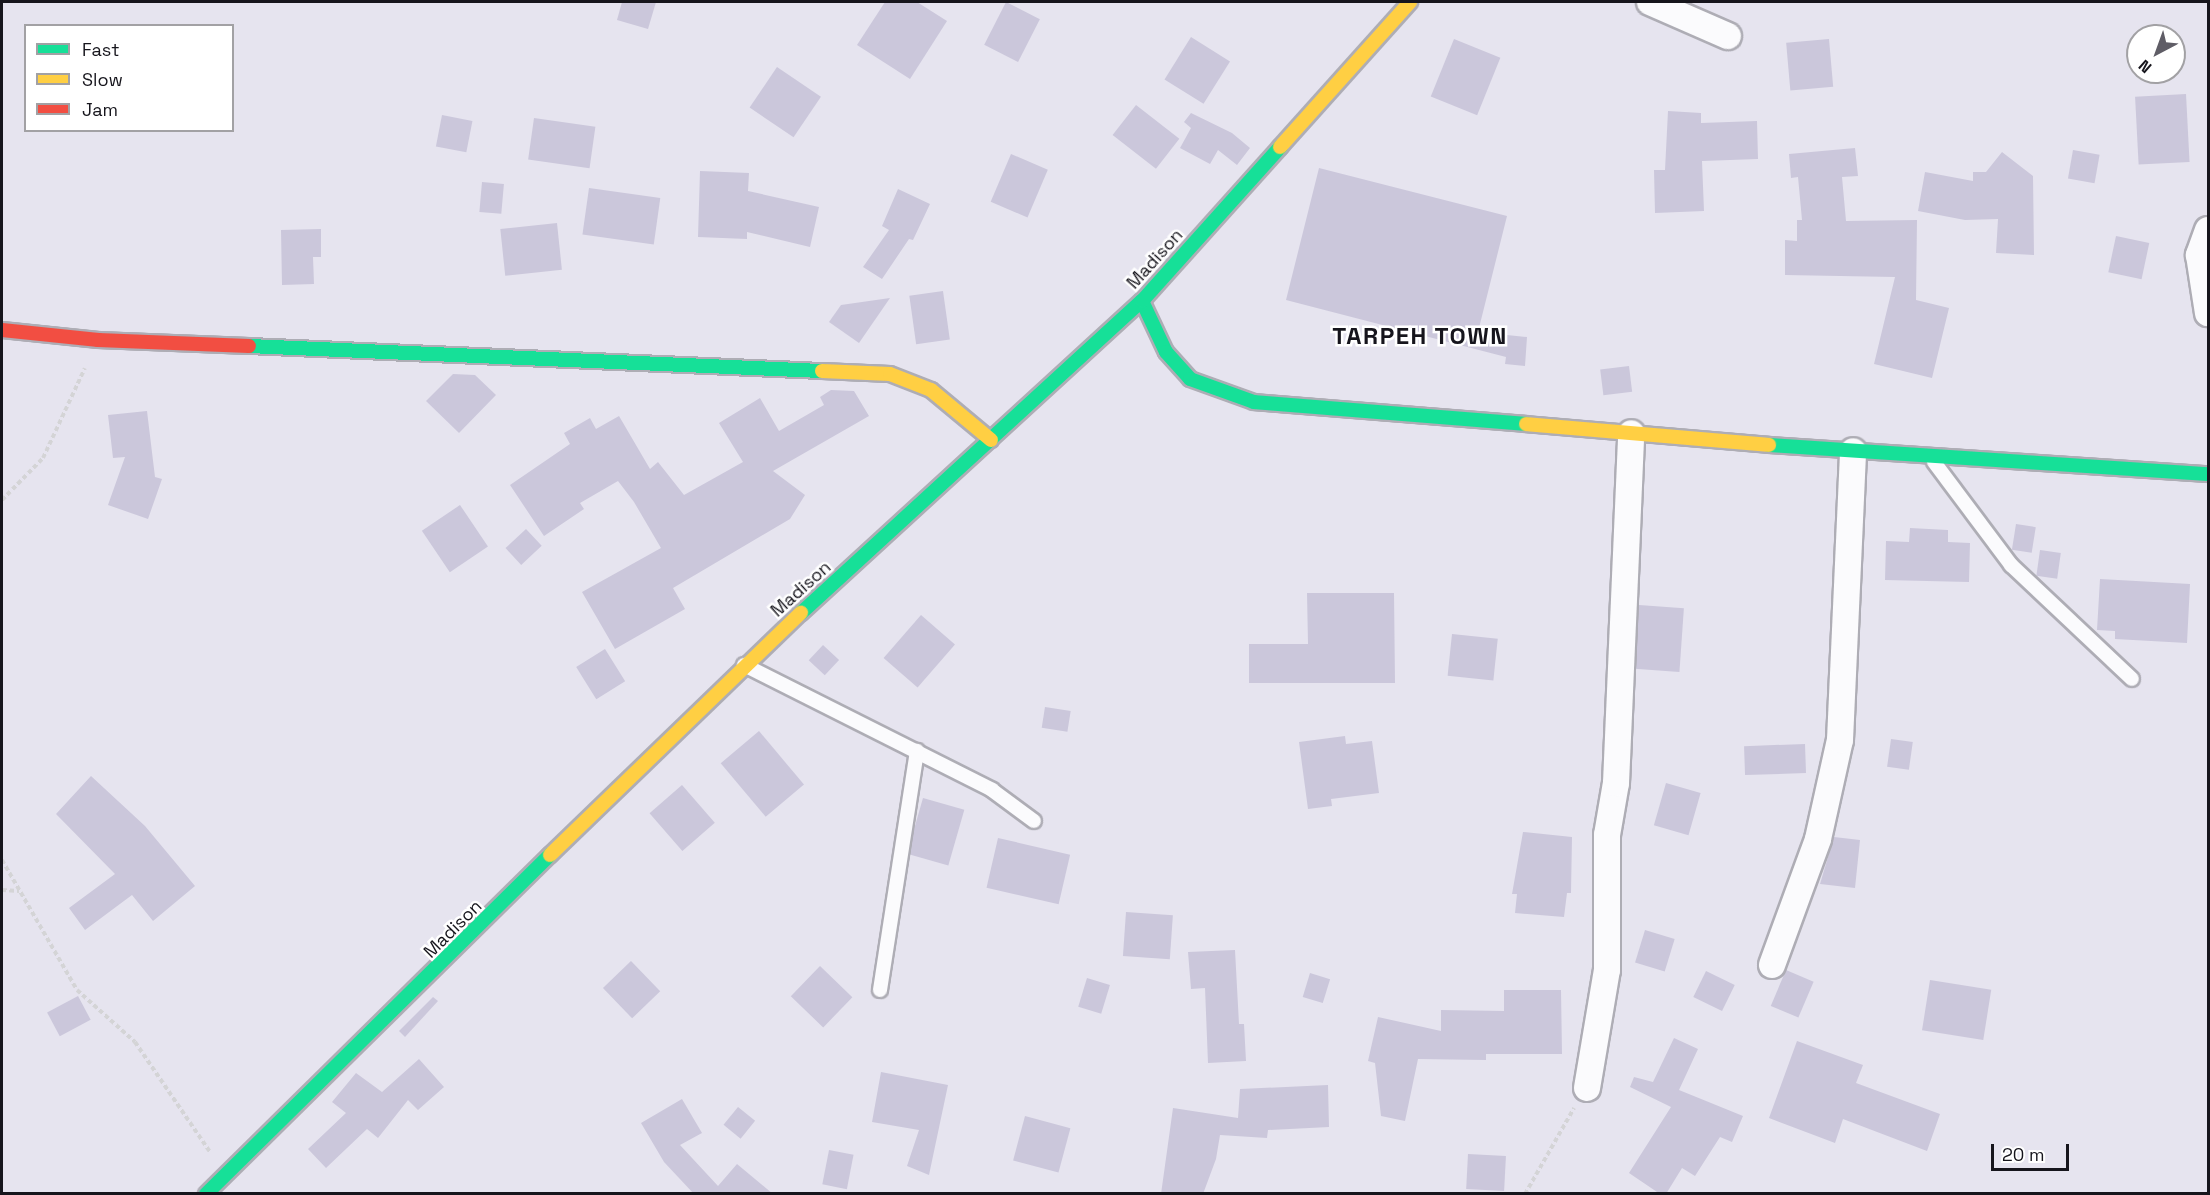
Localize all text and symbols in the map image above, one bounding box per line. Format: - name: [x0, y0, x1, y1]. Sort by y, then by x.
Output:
- legend: [24, 24, 234, 132]
- north arrow: [2126, 24, 2186, 84]
- text: Fast: [82, 38, 119, 61]
- text: N: [2134, 55, 2156, 78]
- text: Slow: [82, 68, 123, 91]
- text: Jam: [82, 98, 118, 121]
- street label: Madison: [1122, 225, 1188, 293]
- district label: TARPEH TOWN: [1332, 322, 1508, 350]
- street label: Madison: [767, 556, 835, 622]
- street label: Madison: [419, 895, 487, 963]
- scale bar: [1994, 1132, 2072, 1170]
- text: 20 m: [2002, 1143, 2045, 1166]

